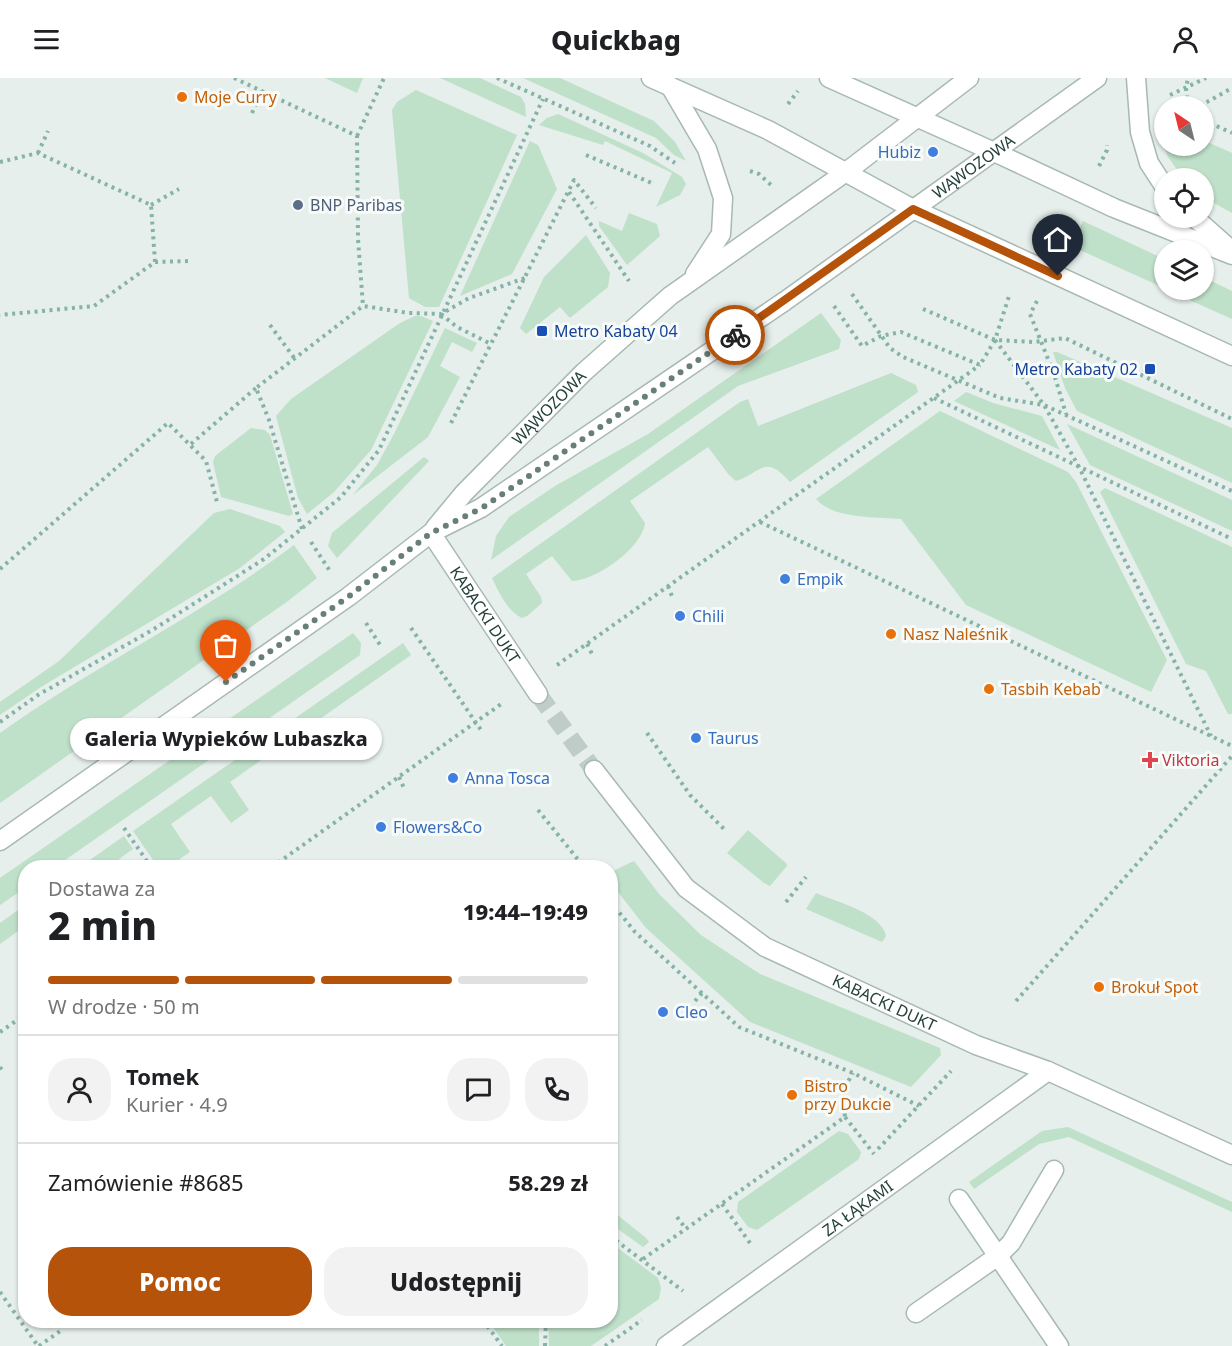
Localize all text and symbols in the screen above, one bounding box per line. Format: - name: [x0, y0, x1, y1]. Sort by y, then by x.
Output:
- text: Quickbag: [551, 21, 681, 58]
- icon: menu: [30, 23, 63, 56]
- icon: person: [1169, 23, 1202, 56]
- place label: Moje Curry: [194, 86, 278, 108]
- marker: Moje Curry: [175, 90, 189, 104]
- north arrow: [1154, 96, 1214, 156]
- map controls: [1154, 96, 1214, 300]
- street label: WĄWOZOWA: [928, 129, 1020, 203]
- place label: Hubiz: [878, 141, 921, 163]
- marker: Hubiz: [926, 145, 940, 159]
- button: locate: [1154, 168, 1214, 228]
- place label: BNP Paribas: [310, 194, 402, 216]
- marker: BNP Paribas: [291, 198, 305, 212]
- pin: [1032, 214, 1083, 276]
- icon: home: [1041, 223, 1074, 256]
- button: layers: [1154, 240, 1214, 300]
- courier: [705, 305, 765, 365]
- icon: bike: [719, 319, 752, 352]
- place label: Metro Kabaty 04: [554, 320, 678, 342]
- marker: Metro Kabaty 04: [535, 324, 549, 338]
- place label: Metro Kabaty 02: [1014, 358, 1138, 380]
- marker: Metro Kabaty 02: [1143, 362, 1157, 376]
- street label: WĄWOZOWA: [507, 365, 591, 450]
- street label: KABACKI DUKT: [445, 562, 526, 668]
- place label: Empik: [797, 568, 844, 590]
- marker: Empik: [778, 572, 792, 586]
- place label: Chili: [692, 605, 724, 627]
- marker: Chili: [673, 609, 687, 623]
- pin: [200, 620, 251, 682]
- place label: Nasz Naleśnik: [903, 623, 1008, 645]
- marker: Nasz Naleśnik: [884, 627, 898, 641]
- icon: bag: [209, 629, 242, 662]
- place label: Tasbih Kebab: [1001, 678, 1101, 700]
- marker: Tasbih Kebab: [982, 682, 996, 696]
- callout: Galeria Wypieków Lubaszka: [70, 718, 382, 760]
- text: Galeria Wypieków Lubaszka: [84, 725, 368, 752]
- place label: Taurus: [708, 727, 759, 749]
- marker: Taurus: [689, 731, 703, 745]
- place label: Viktoria: [1162, 749, 1219, 771]
- marker: Viktoria: [1143, 753, 1157, 767]
- place label: Anna Tosca: [465, 767, 550, 789]
- marker: Anna Tosca: [446, 771, 460, 785]
- place label: Flowers&Co: [393, 816, 482, 838]
- marker: Flowers&Co: [374, 820, 388, 834]
- text: Dostawa za: [48, 875, 155, 902]
- text: 19:44–19:49: [463, 896, 588, 926]
- text: 2 min: [48, 898, 157, 951]
- street label: KABACKI DUKT: [829, 969, 940, 1036]
- place label: Brokuł Spot: [1111, 976, 1198, 998]
- marker: Brokuł Spot: [1092, 980, 1106, 994]
- text: W drodze · 50 m: [48, 993, 200, 1020]
- place label: Cleo: [675, 1001, 708, 1023]
- marker: Cleo: [656, 1005, 670, 1019]
- button: person: [48, 1058, 111, 1121]
- button: chat: [447, 1058, 510, 1121]
- button: phone: [525, 1058, 588, 1121]
- text: Tomek: [126, 1061, 199, 1091]
- place label: Bistro przy Dukcie: [804, 1075, 891, 1115]
- marker: Bistro przy Dukcie: [785, 1088, 799, 1102]
- text: Kurier · 4.9: [126, 1091, 228, 1118]
- text: Zamówienie #8685: [48, 1167, 244, 1197]
- text: 58.29 zł: [508, 1167, 588, 1197]
- street label: ZA ŁĄKAMI: [818, 1175, 897, 1241]
- button: Pomoc: [48, 1247, 312, 1316]
- button: Udostępnij: [324, 1247, 588, 1316]

